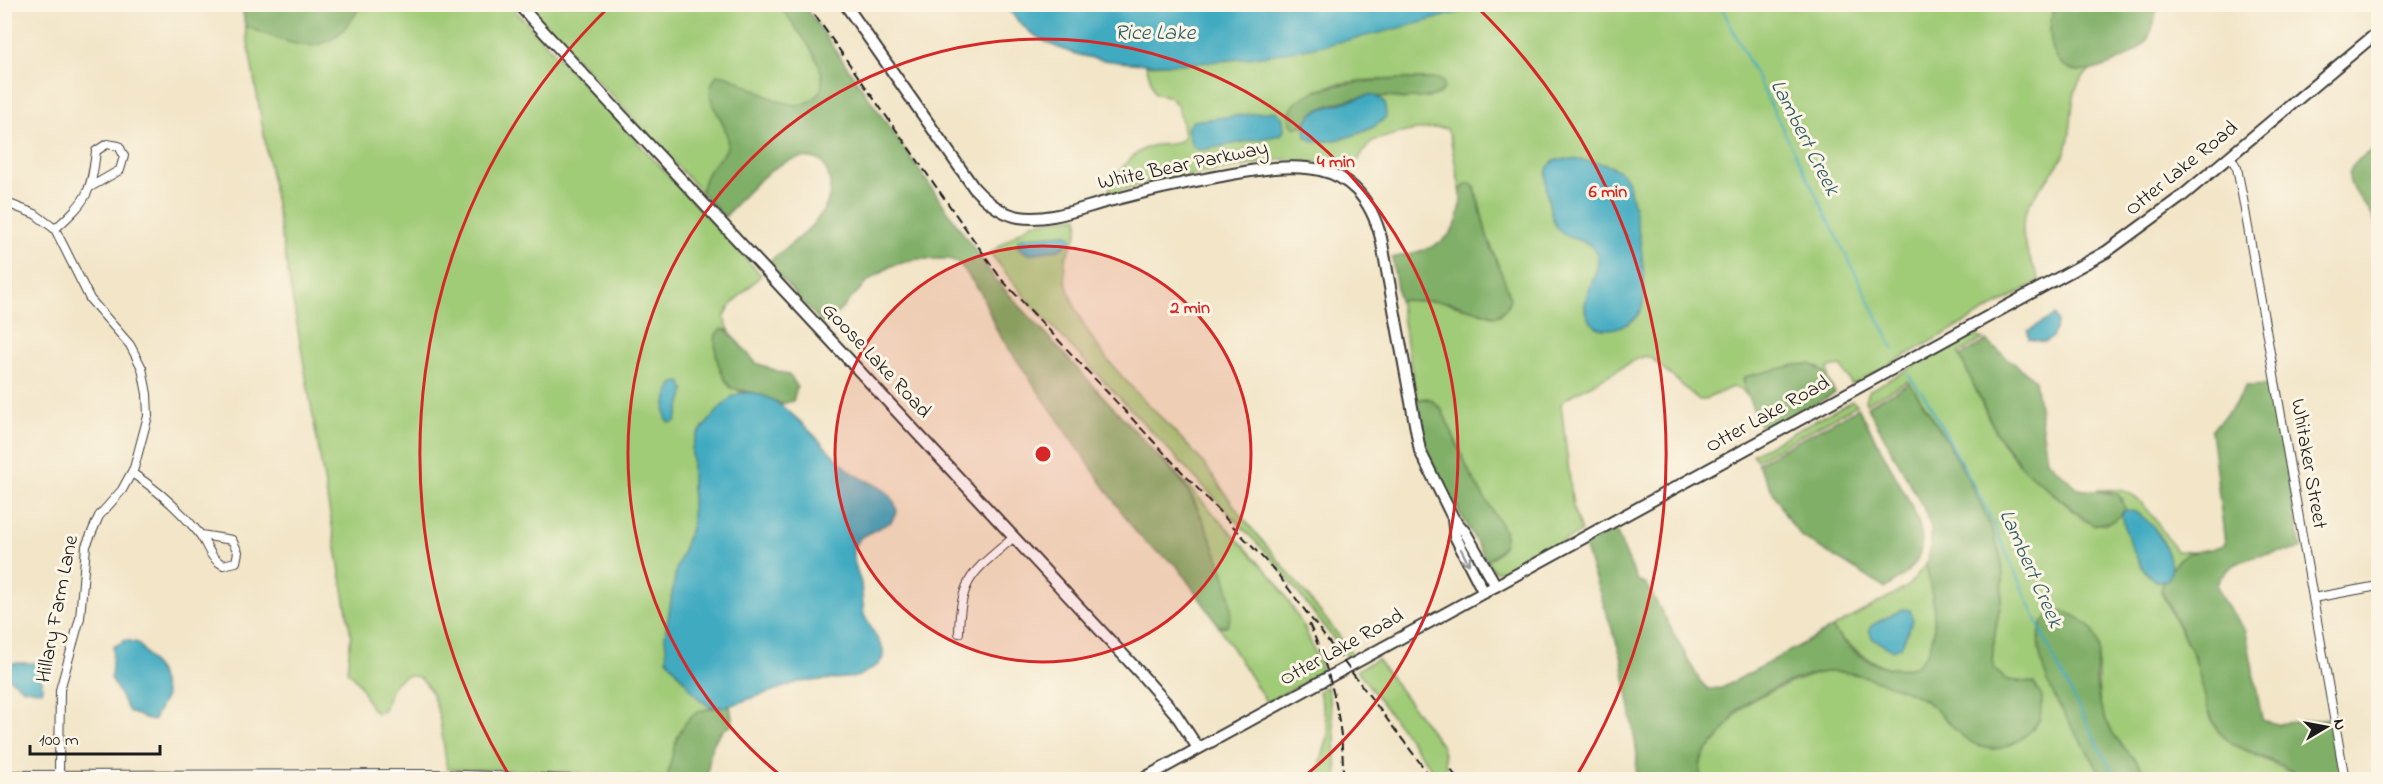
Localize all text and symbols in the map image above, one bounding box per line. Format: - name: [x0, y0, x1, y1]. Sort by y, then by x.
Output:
- water label: Rice Lake: [1115, 18, 1197, 50]
- water label: Lambert Creek: [1761, 74, 1848, 203]
- street label: Otter Lake Road: [2119, 114, 2245, 224]
- street label: White Bear Parkway: [1095, 133, 1271, 201]
- text: 4 min: [1317, 150, 1355, 176]
- text: 6 min: [1589, 180, 1627, 206]
- street label: Goose Lake Road: [814, 296, 938, 426]
- text: 2 min: [1169, 296, 1210, 322]
- street label: Otter Lake Road: [1701, 368, 1836, 462]
- street label: Whitaker Street: [2282, 397, 2334, 531]
- centre of rings: [1033, 444, 1053, 464]
- water label: Lambert Creek: [1990, 505, 2071, 635]
- street label: Hillary Farm Lane: [29, 532, 89, 686]
- one-way arrow: [1460, 547, 1472, 565]
- street label: Otter Lake Road: [1275, 601, 1410, 695]
- north arrow: [2296, 697, 2356, 757]
- text: N: [2326, 717, 2352, 732]
- scale bar: [30, 718, 160, 756]
- text: 100 m: [39, 728, 79, 754]

